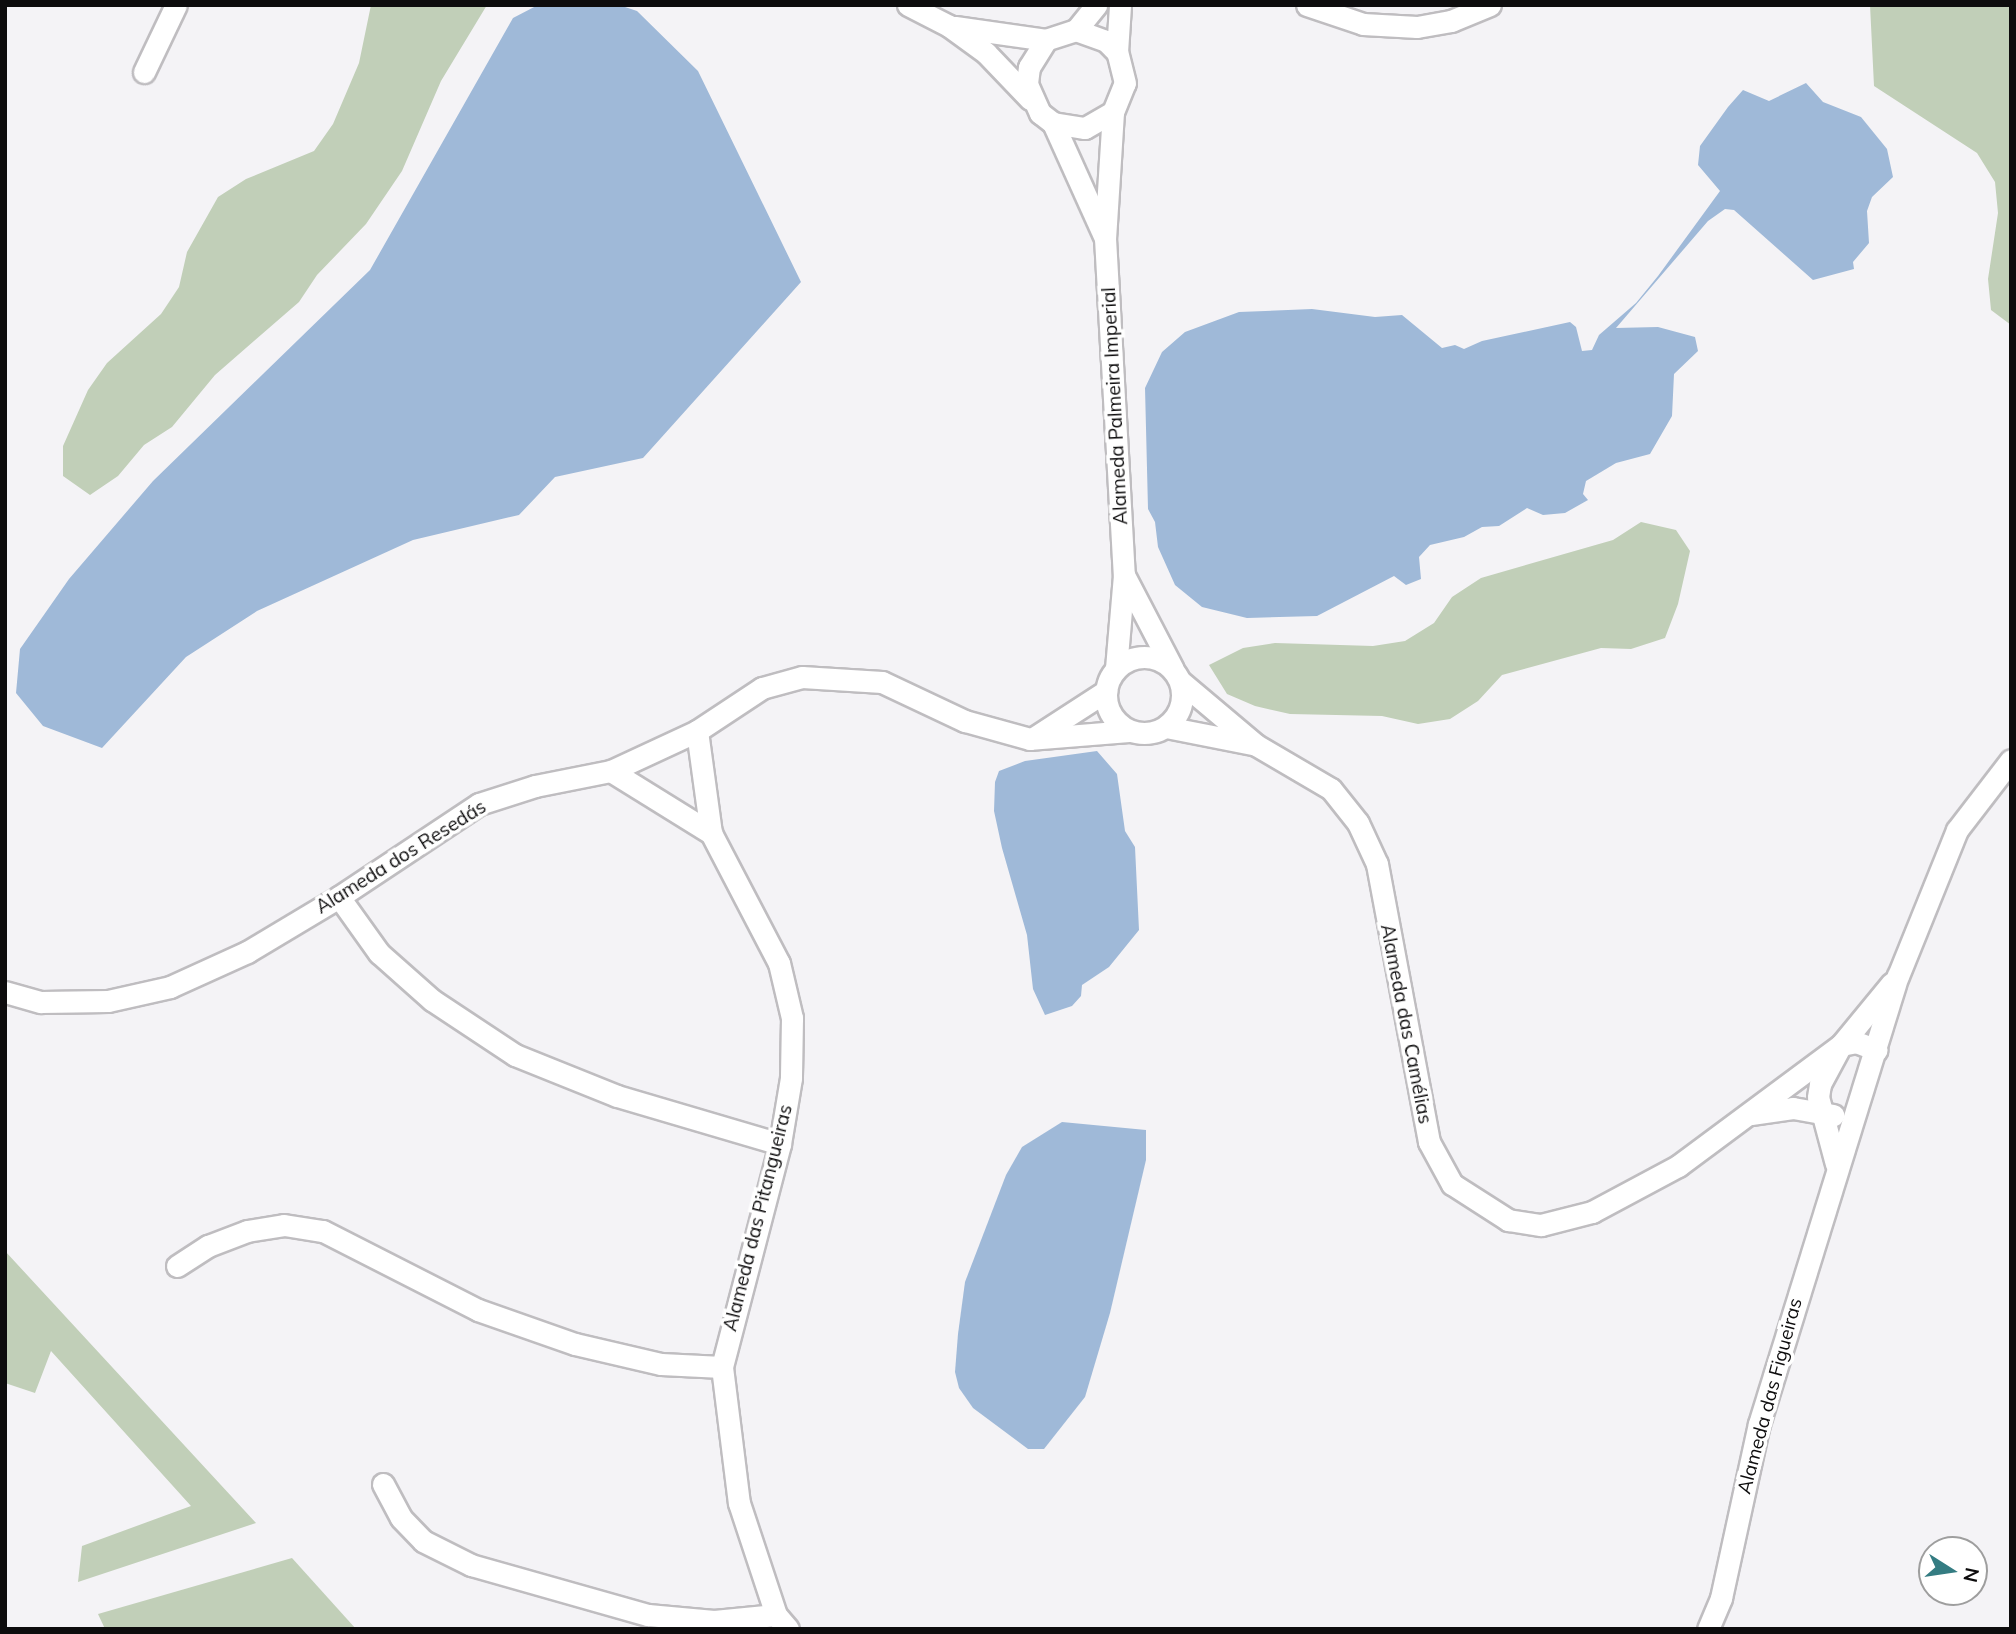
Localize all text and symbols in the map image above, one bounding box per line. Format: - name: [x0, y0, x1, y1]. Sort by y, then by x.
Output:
- street label: Alameda Palmeira Imperial: [1097, 287, 1133, 525]
- street label: Alameda dos Resedás: [312, 795, 490, 919]
- street label: Alameda das Camélias: [1375, 922, 1437, 1126]
- street label: Alameda das Pitangueiras: [719, 1102, 797, 1334]
- street label: Alameda das Figueiras: [1733, 1296, 1807, 1496]
- north arrow: [1918, 1536, 1988, 1606]
- text: N: [1958, 1565, 1985, 1584]

